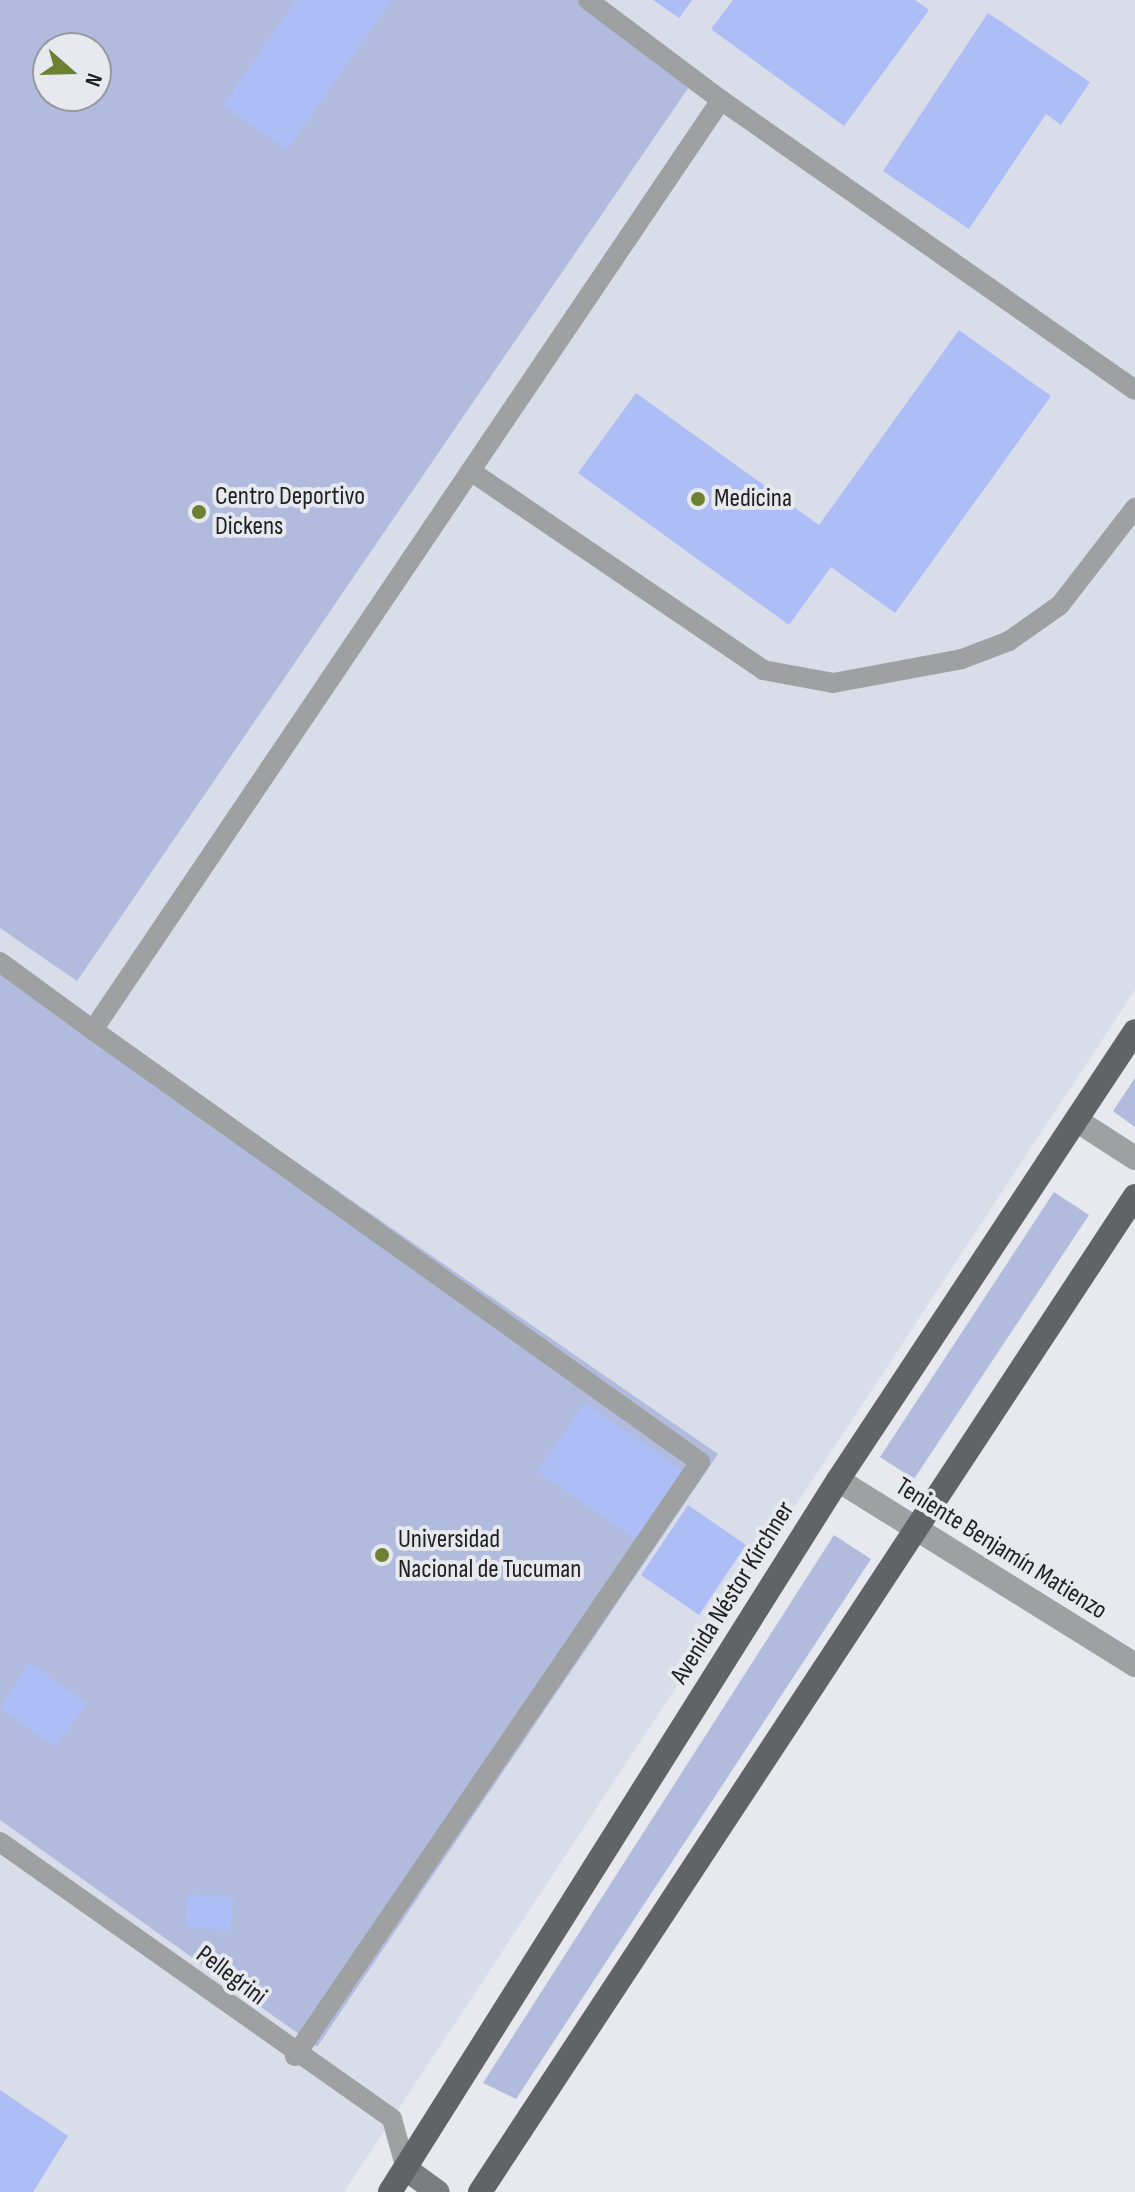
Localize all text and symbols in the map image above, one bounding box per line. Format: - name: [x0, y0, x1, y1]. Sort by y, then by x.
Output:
- north arrow: [32, 32, 112, 112]
- text: N: [78, 70, 108, 90]
- place label: Centro Deportivo Dickens: [215, 481, 365, 542]
- place label: Medicina: [714, 483, 792, 515]
- marker: Medicina: [689, 490, 707, 508]
- marker: Centro Deportivo Dickens: [190, 503, 208, 521]
- street label: Teniente Benjamín Matienzo: [889, 1471, 1113, 1627]
- street label: Avenida Néstor Kirchner: [664, 1496, 802, 1690]
- place label: Universidad Nacional de Tucuman: [398, 1524, 581, 1586]
- marker: Universidad Nacional de Tucuman: [373, 1546, 391, 1564]
- street label: Pellegrini: [190, 1939, 272, 2013]

